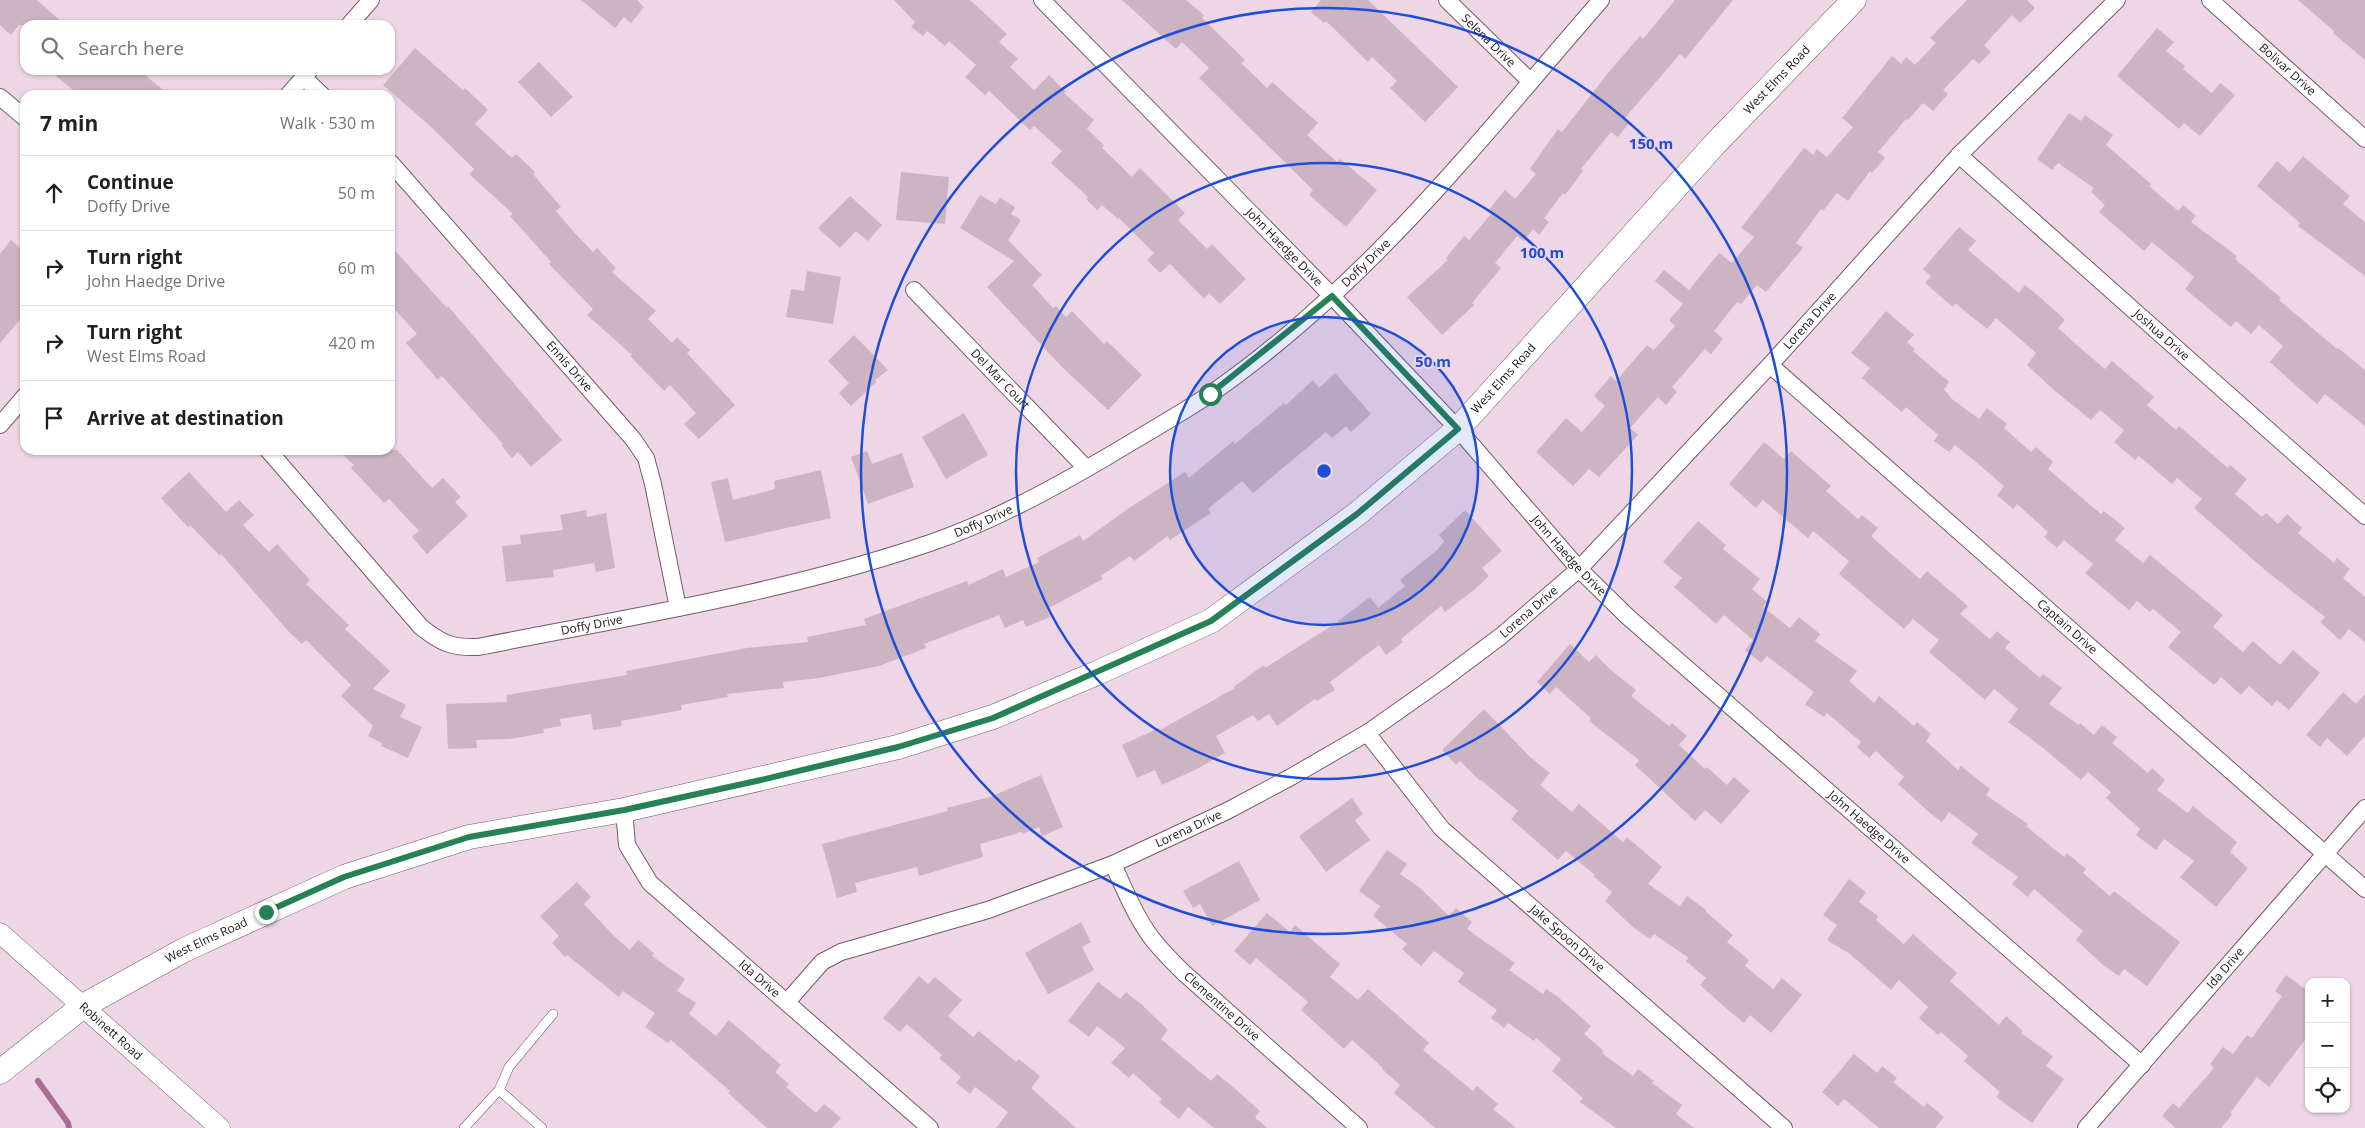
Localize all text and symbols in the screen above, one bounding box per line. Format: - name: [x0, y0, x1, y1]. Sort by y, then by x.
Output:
- street label: Selena Drive: [1458, 10, 1520, 71]
- search box: [20, 20, 395, 75]
- icon: search: [38, 34, 66, 62]
- text: Search here: [78, 35, 184, 61]
- street label: Bolivar Drive: [2256, 39, 2320, 99]
- street label: West Elms Road: [1739, 41, 1814, 117]
- text: 7 min: [40, 109, 98, 137]
- text: Walk · 530 m: [280, 112, 375, 134]
- text: 150 m: [1629, 133, 1673, 153]
- text: Continue: [87, 169, 174, 195]
- icon: ahead: [40, 179, 68, 207]
- text: 50 m: [338, 182, 375, 204]
- text: Doffy Drive: [87, 195, 170, 217]
- street label: John Haedge Drive: [1241, 203, 1327, 290]
- street label: Doffy Drive: [1337, 235, 1394, 291]
- text: 100 m: [1520, 242, 1564, 262]
- text: Turn right: [87, 244, 182, 270]
- icon: right: [40, 254, 68, 282]
- text: 60 m: [338, 257, 375, 279]
- text: John Haedge Drive: [87, 270, 225, 292]
- street label: Lorena Drive: [1779, 288, 1840, 353]
- street label: Joshua Drive: [2129, 304, 2194, 365]
- text: Turn right: [87, 319, 182, 345]
- icon: right: [40, 329, 68, 357]
- text: 420 m: [329, 332, 375, 354]
- street label: Ennis Drive: [543, 337, 597, 395]
- street label: West Elms Road: [1467, 339, 1539, 417]
- text: West Elms Road: [87, 345, 206, 367]
- street label: Del Mar Court: [967, 345, 1034, 413]
- text: 50 m: [1415, 351, 1451, 371]
- route start: [1199, 383, 1222, 406]
- icon: arrive: [40, 404, 68, 432]
- text: Arrive at destination: [87, 405, 284, 431]
- centre of rings: [1315, 462, 1333, 480]
- street label: Doffy Drive: [951, 500, 1016, 541]
- street label: John Haedge Drive: [1528, 511, 1611, 600]
- street label: Lorena Drive: [1496, 582, 1562, 641]
- street label: Captain Drive: [2034, 595, 2102, 658]
- street label: Doffy Drive: [559, 610, 624, 639]
- street label: John Haedge Drive: [1824, 786, 1914, 867]
- street label: Lorena Drive: [1152, 806, 1225, 851]
- street label: Jake Spoon Drive: [1526, 900, 1609, 976]
- route end: [255, 901, 278, 924]
- street label: West Elms Road: [162, 913, 250, 967]
- street label: Ida Drive: [2202, 943, 2248, 992]
- street label: Ida Drive: [735, 956, 784, 1001]
- street label: Clementine Drive: [1180, 968, 1264, 1045]
- map controls: [2305, 978, 2350, 1113]
- button: +: [2305, 978, 2350, 1023]
- street label: Robinett Road: [76, 998, 146, 1064]
- button: −: [2305, 1023, 2350, 1068]
- button: locate: [2305, 1068, 2350, 1113]

